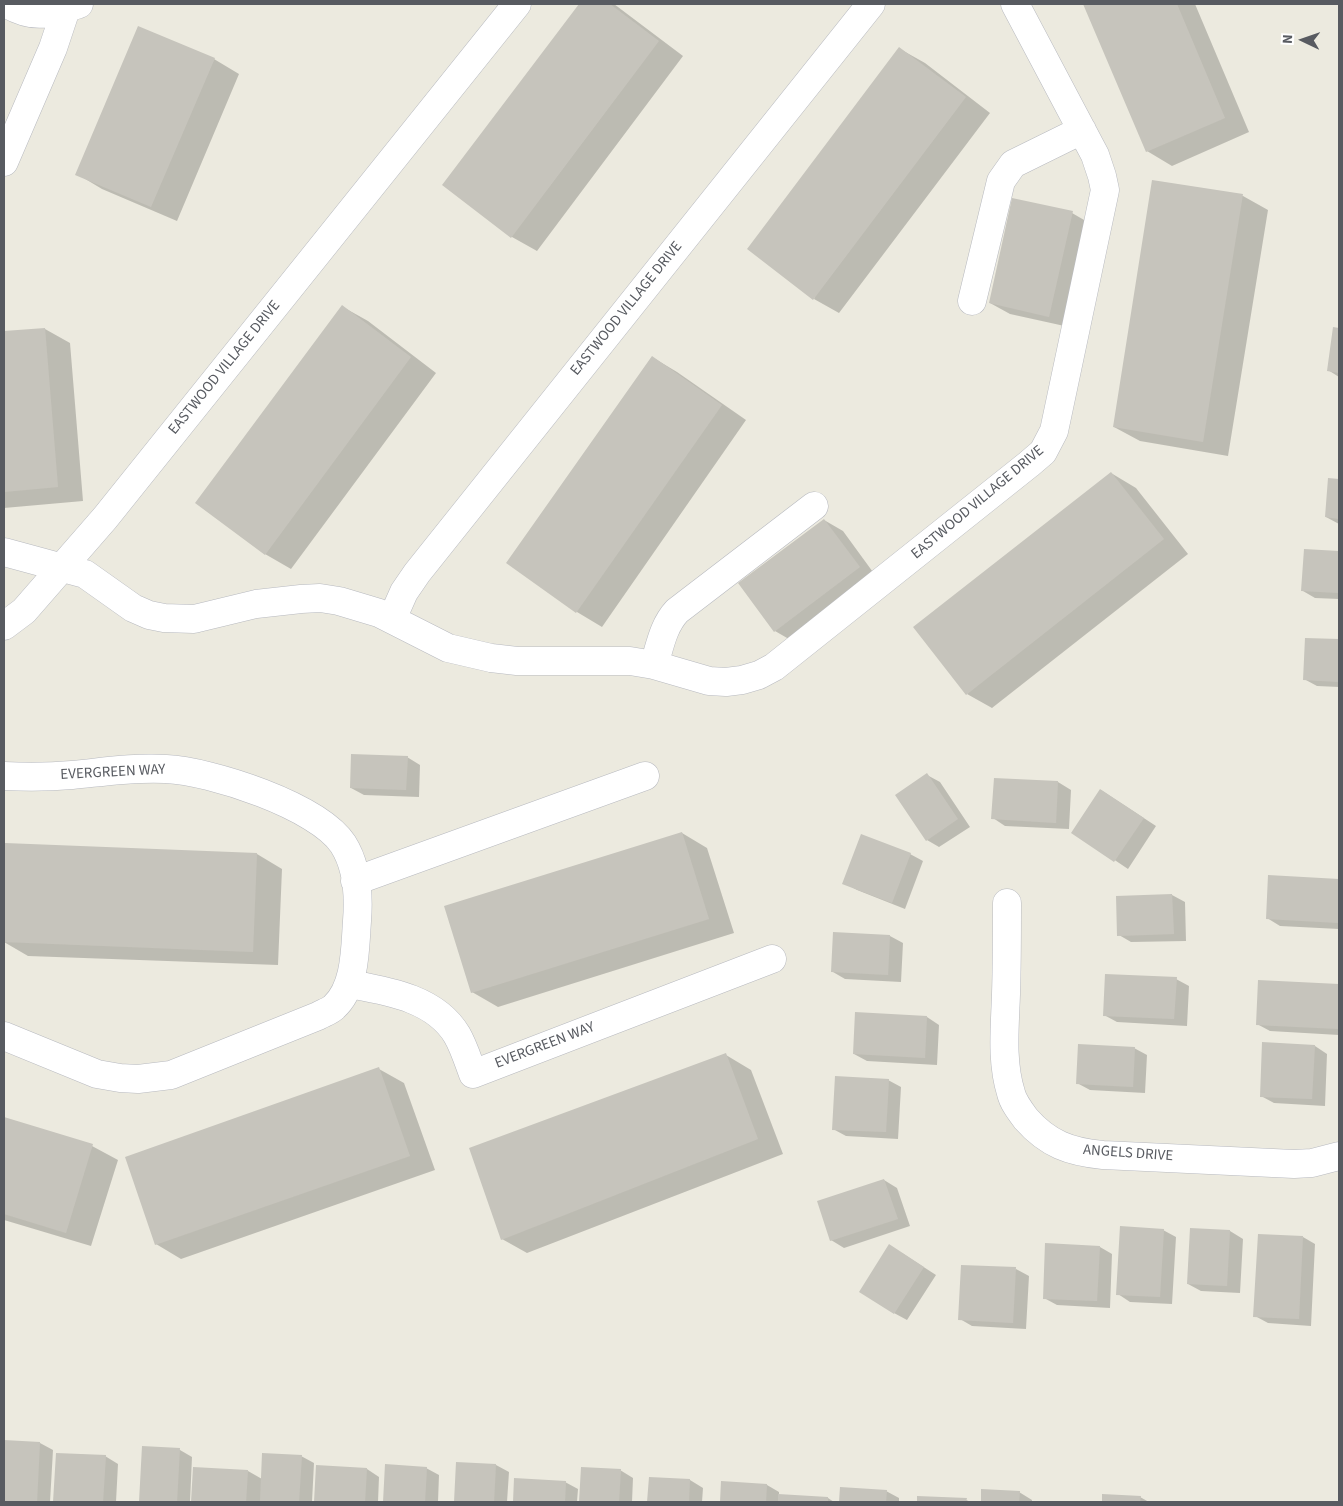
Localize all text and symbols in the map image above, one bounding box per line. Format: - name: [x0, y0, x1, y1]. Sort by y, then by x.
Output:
- north arrow: [1278, 15, 1328, 65]
- text: N: [1278, 34, 1298, 44]
- street label: EASTWOOD VILLAGE DRIVE: [567, 238, 687, 380]
- street label: EASTWOOD VILLAGE DRIVE: [165, 297, 285, 439]
- street label: EASTWOOD VILLAGE DRIVE: [908, 442, 1048, 564]
- street label: EVERGREEN WAY: [60, 761, 166, 785]
- street label: EVERGREEN WAY: [493, 1019, 597, 1073]
- street label: ANGELS DRIVE: [1082, 1142, 1174, 1166]

